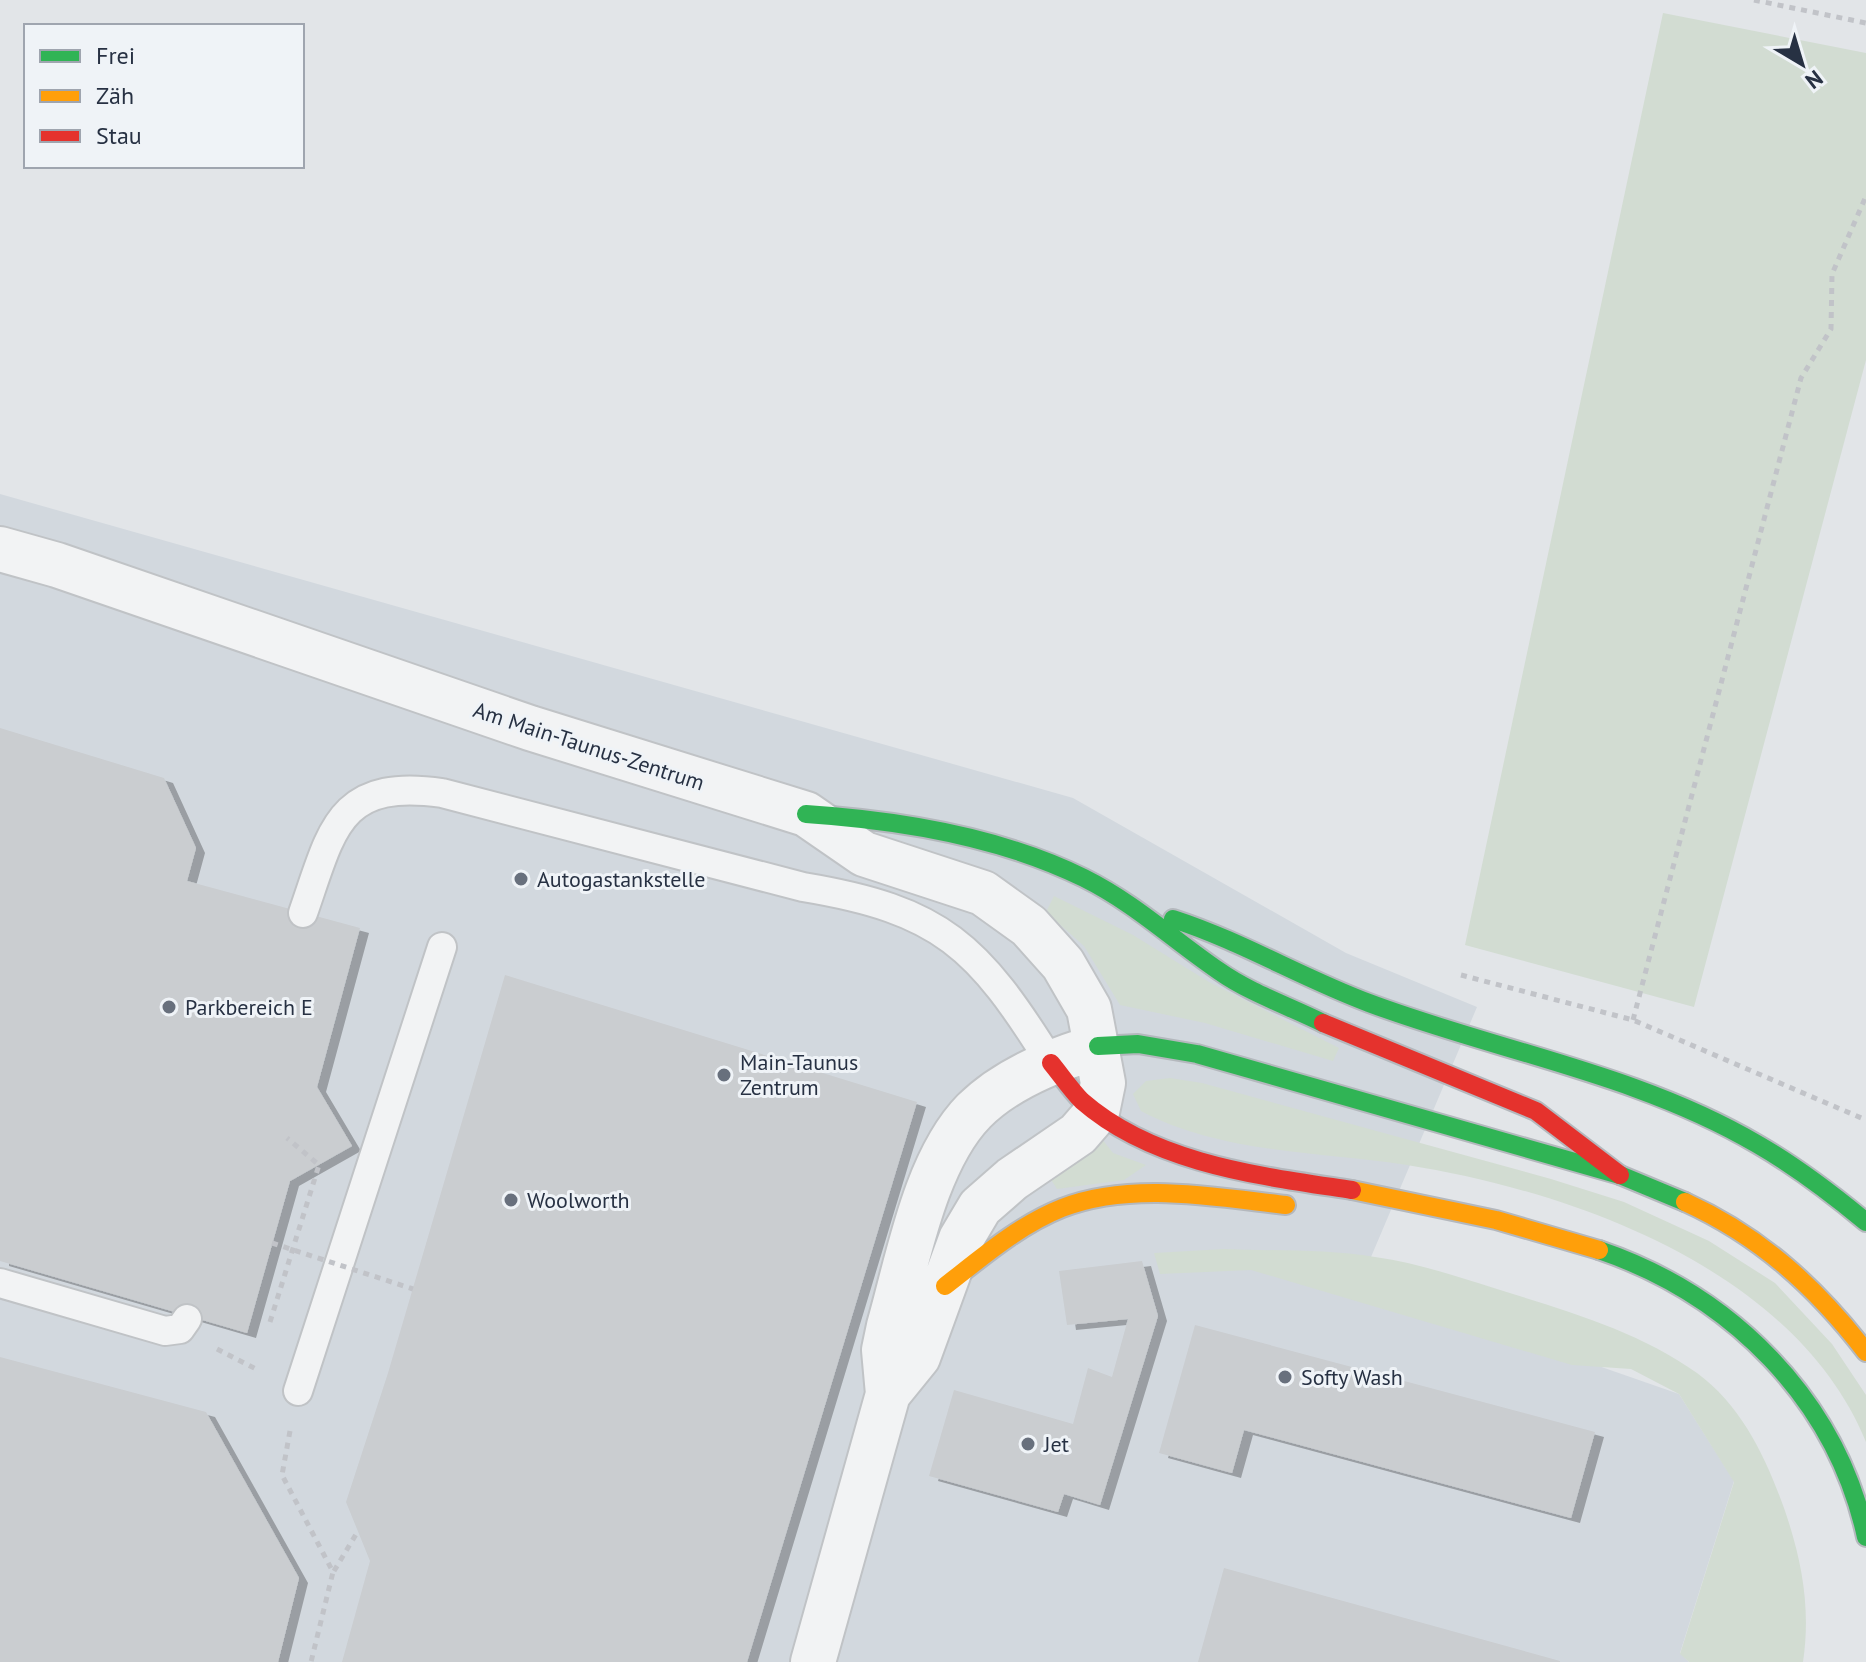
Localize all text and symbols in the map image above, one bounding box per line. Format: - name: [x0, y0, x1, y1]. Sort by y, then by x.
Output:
- legend: [24, 24, 304, 168]
- north arrow: [1762, 24, 1842, 104]
- text: Frei: [96, 40, 135, 71]
- text: N: [1800, 64, 1829, 95]
- text: Zäh: [96, 80, 134, 111]
- text: Stau: [96, 120, 142, 151]
- street label: Am Main-Taunus-Zentrum: [470, 695, 708, 797]
- place label: Autogastankstelle: [537, 865, 705, 893]
- marker: Autogastankstelle: [512, 870, 530, 888]
- place label: Parkbereich E: [185, 993, 313, 1021]
- marker: Parkbereich E: [160, 998, 178, 1016]
- place label: Main-Taunus Zentrum: [740, 1048, 858, 1101]
- marker: Main-Taunus Zentrum: [715, 1066, 733, 1084]
- place label: Woolworth: [527, 1186, 630, 1214]
- marker: Woolworth: [502, 1191, 520, 1209]
- place label: Softy Wash: [1301, 1363, 1403, 1391]
- marker: Softy Wash: [1276, 1368, 1294, 1386]
- place label: Jet: [1043, 1430, 1070, 1458]
- marker: Jet: [1019, 1435, 1037, 1453]

